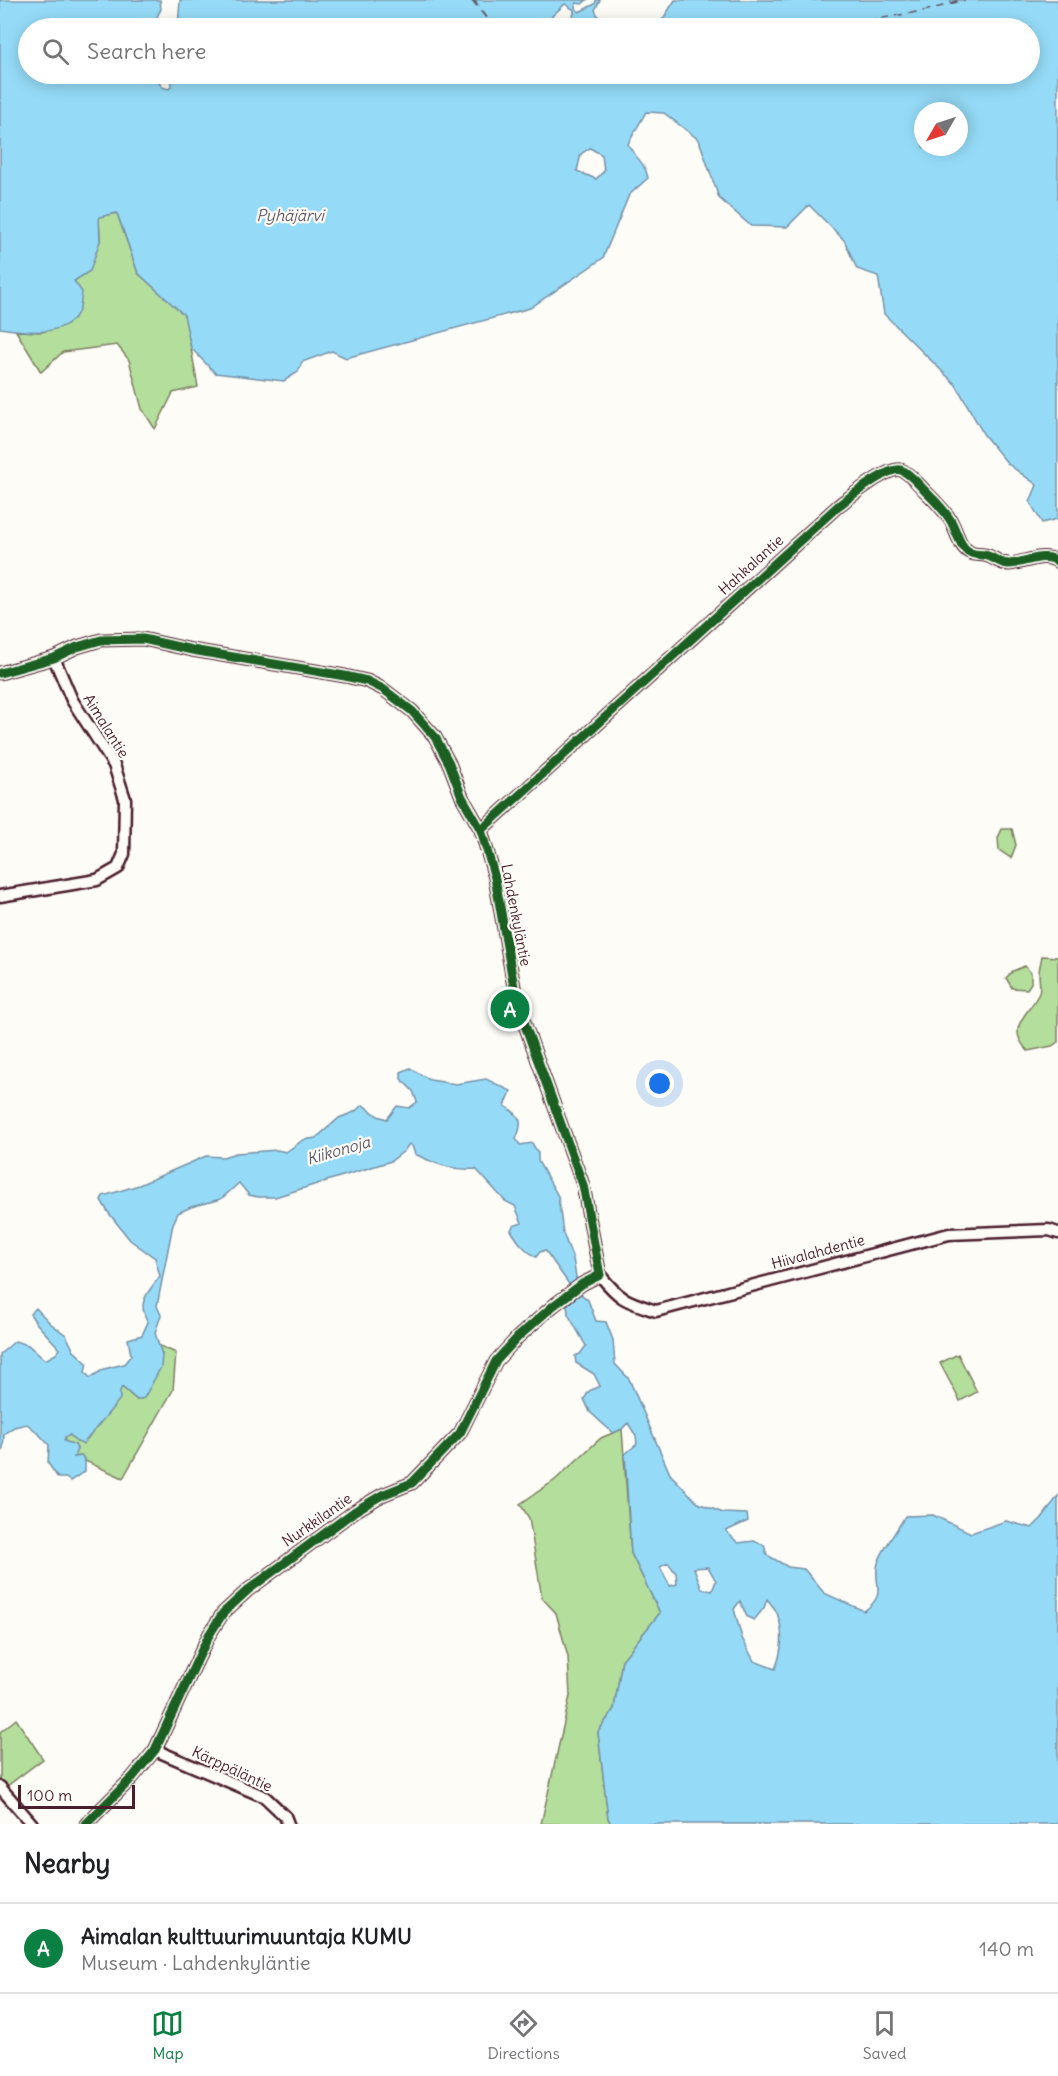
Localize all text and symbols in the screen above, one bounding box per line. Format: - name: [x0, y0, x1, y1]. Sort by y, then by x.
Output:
- search box: [18, 18, 1040, 84]
- icon: search: [39, 35, 72, 68]
- text: Search here: [87, 37, 206, 65]
- north arrow: [914, 102, 968, 156]
- water label: Pyhäjärvi: [256, 205, 326, 225]
- street label: Hahkalantie: [714, 530, 787, 599]
- street label: Aimalantie: [79, 690, 133, 761]
- street label: Lahdenkyläntie: [497, 862, 536, 968]
- pin: A: [490, 986, 530, 1032]
- your location: [645, 1069, 674, 1098]
- water label: Kiikonoja: [304, 1131, 373, 1169]
- street label: Hiivalahdentie: [769, 1230, 867, 1273]
- street label: Nurkkilantie: [278, 1489, 355, 1551]
- street label: Kärppäläntie: [189, 1742, 275, 1795]
- scale bar: [18, 1782, 135, 1810]
- text: 100 m: [27, 1785, 72, 1805]
- text: Nearby: [24, 1847, 110, 1880]
- text: Aimalan kulttuurimuuntaja KUMU: [81, 1922, 412, 1950]
- text: A: [37, 1936, 50, 1961]
- text: 140 m: [979, 1936, 1034, 1961]
- text: Museum · Lahdenkyläntie: [81, 1950, 310, 1975]
- tab: Map: [151, 2007, 184, 2063]
- tab: Directions: [487, 2007, 560, 2063]
- tab: Saved: [863, 2007, 907, 2063]

